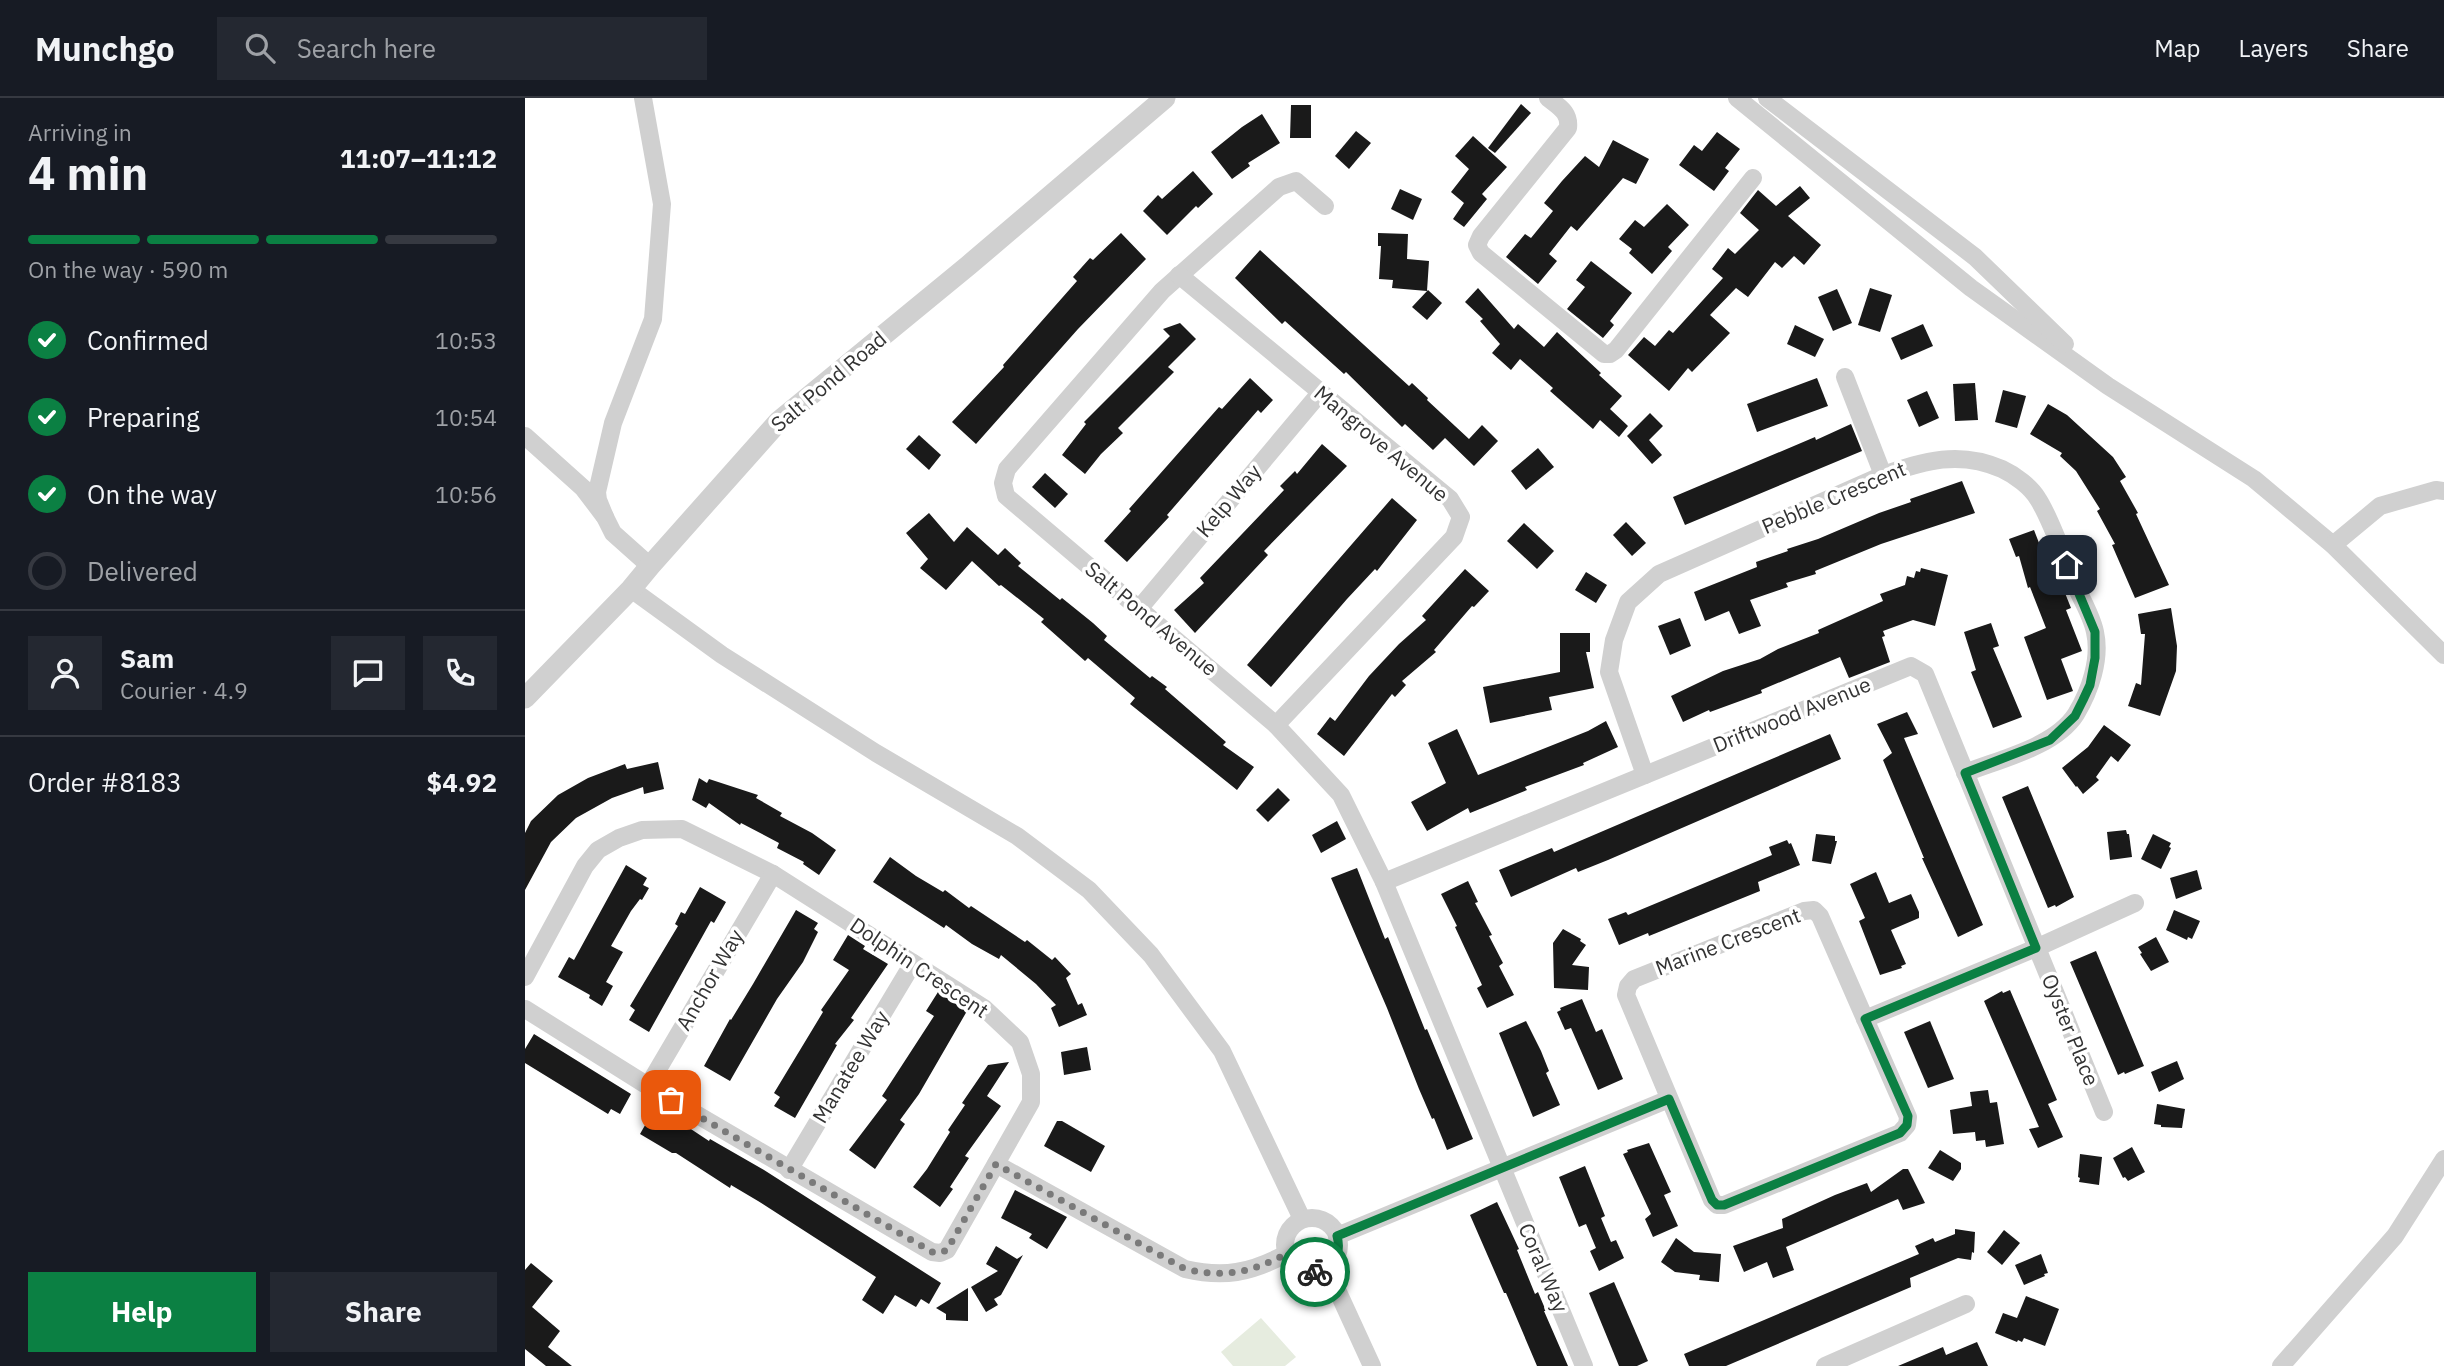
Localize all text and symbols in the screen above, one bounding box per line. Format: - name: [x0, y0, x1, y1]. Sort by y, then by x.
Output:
- search box: [217, 17, 707, 80]
- text: Munchgo: [35, 27, 175, 70]
- icon: search: [241, 29, 279, 67]
- text: Search here: [297, 31, 436, 65]
- text: Map: [2154, 32, 2201, 64]
- text: Layers: [2239, 32, 2309, 64]
- text: Share: [2347, 32, 2409, 64]
- text: Arriving in: [28, 117, 132, 147]
- text: 11:07–11:12: [340, 141, 497, 175]
- text: 4 min: [28, 143, 148, 203]
- text: On the way · 590 m: [28, 254, 228, 284]
- icon: check: [28, 321, 66, 359]
- text: Confirmed: [87, 323, 209, 357]
- text: 10:53: [435, 325, 497, 355]
- street label: Salt Pond Road: [765, 325, 892, 438]
- street label: Mangrove Avenue: [1309, 379, 1455, 508]
- icon: check: [28, 398, 66, 436]
- text: Preparing: [87, 400, 200, 434]
- text: 10:54: [435, 402, 497, 432]
- street label: Pebble Crescent: [1757, 454, 1910, 540]
- street label: Kelp Way: [1189, 458, 1267, 543]
- icon: check: [28, 475, 66, 513]
- text: On the way: [87, 477, 217, 511]
- text: 10:56: [435, 479, 497, 509]
- pin: [2037, 535, 2097, 595]
- icon: home: [2048, 546, 2086, 584]
- text: Delivered: [87, 554, 198, 588]
- street label: Salt Pond Avenue: [1080, 555, 1224, 682]
- button: person: [28, 636, 102, 710]
- button: chat: [331, 636, 405, 710]
- button: phone: [423, 636, 497, 710]
- text: Sam: [120, 641, 174, 675]
- street label: Driftwood Avenue: [1708, 670, 1875, 759]
- text: Courier · 4.9: [120, 675, 248, 705]
- text: Order #8183: [28, 765, 182, 799]
- text: $4.92: [427, 765, 497, 799]
- street label: Marine Crescent: [1651, 901, 1804, 982]
- street label: Dolphin Crescent: [845, 910, 994, 1024]
- street label: Anchor Way: [669, 923, 750, 1035]
- street label: Oyster Place: [2036, 969, 2106, 1090]
- street label: Manatee Way: [805, 1004, 895, 1128]
- pin: [641, 1070, 701, 1130]
- icon: bag: [652, 1081, 690, 1119]
- street label: Coral Way: [1513, 1219, 1575, 1317]
- courier: [1280, 1237, 1350, 1307]
- icon: bike: [1296, 1253, 1334, 1291]
- button: Help: [28, 1272, 256, 1352]
- button: Share: [270, 1272, 497, 1352]

